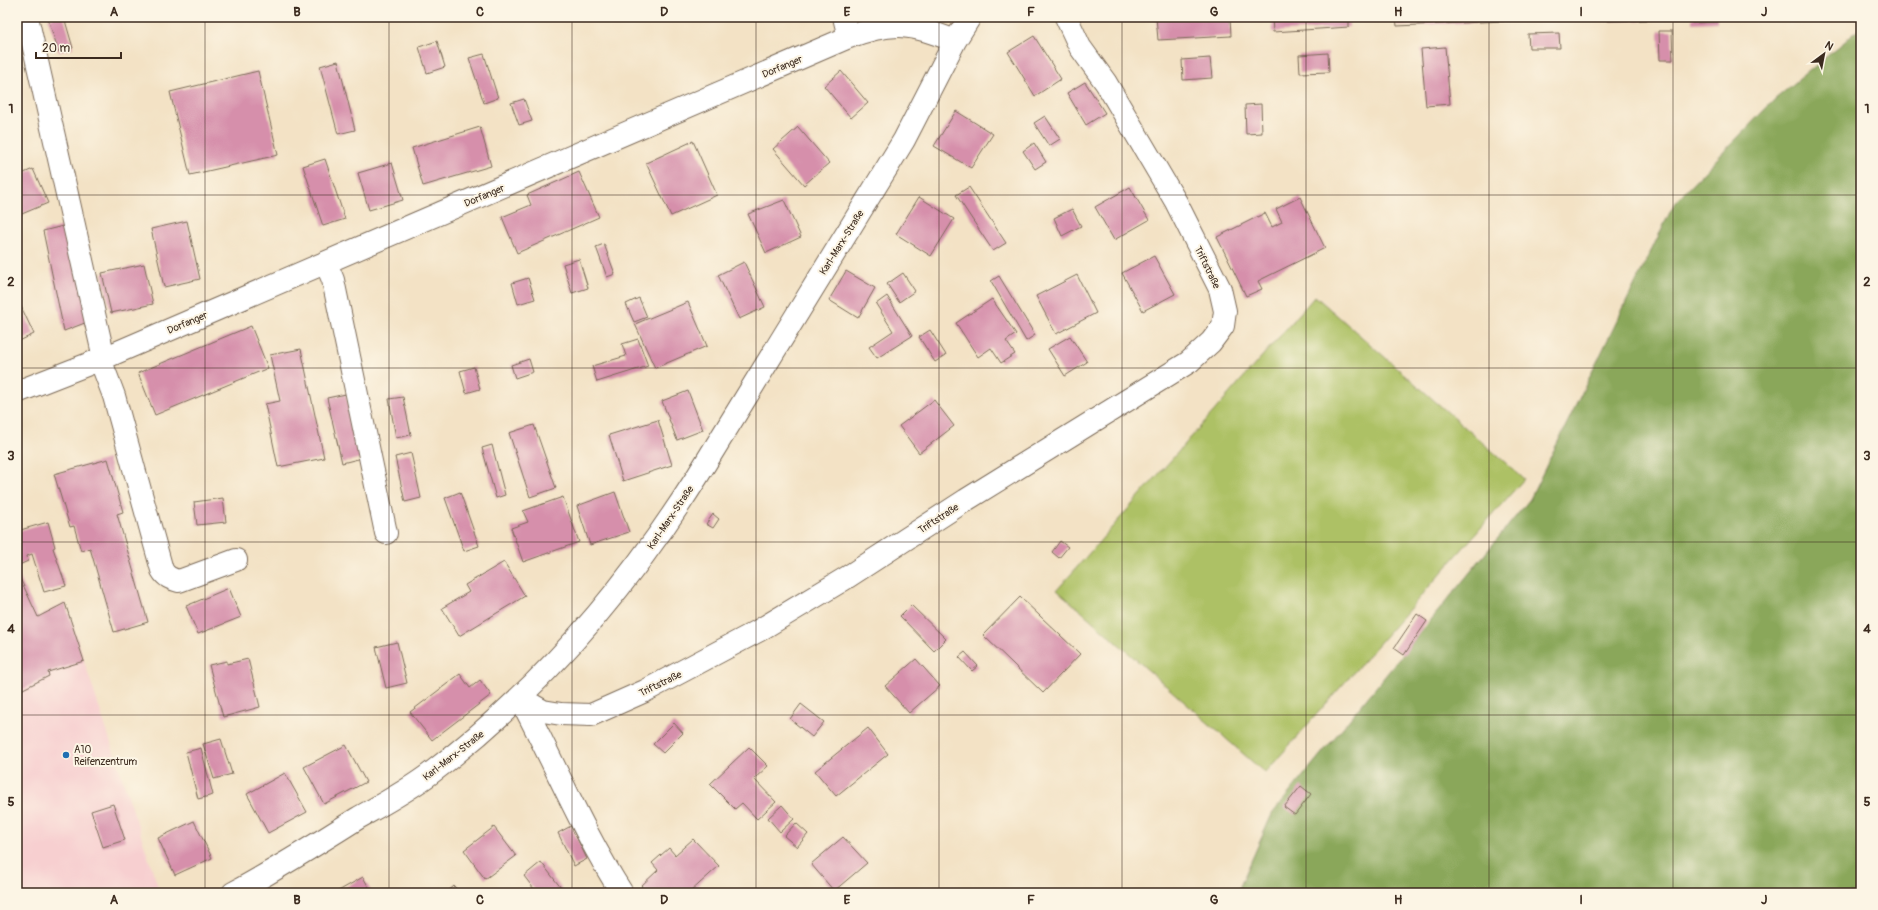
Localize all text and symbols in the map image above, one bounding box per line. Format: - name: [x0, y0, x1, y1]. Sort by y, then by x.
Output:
- text: A: [110, 4, 119, 20]
- text: B: [293, 4, 301, 20]
- text: C: [476, 4, 484, 20]
- text: D: [660, 4, 668, 20]
- text: E: [844, 4, 851, 20]
- text: F: [1027, 4, 1035, 20]
- text: G: [1210, 4, 1219, 20]
- text: H: [1394, 4, 1402, 20]
- text: I: [1579, 4, 1583, 20]
- text: J: [1761, 4, 1767, 20]
- scale bar: [36, 34, 121, 60]
- north arrow: [1804, 34, 1844, 74]
- text: N: [1822, 38, 1836, 54]
- text: 20 m: [42, 41, 71, 56]
- street label: Dorfanger: [761, 53, 805, 81]
- text: 1: [8, 101, 14, 117]
- text: 1: [1864, 101, 1870, 117]
- street label: Dorfanger: [463, 182, 507, 210]
- street label: Karl-Marx-Straße: [817, 208, 867, 277]
- street label: Triftstraße: [1192, 244, 1223, 291]
- text: 2: [7, 274, 15, 290]
- text: 2: [1863, 274, 1871, 290]
- street label: Dorfanger: [166, 309, 210, 337]
- text: 3: [7, 448, 15, 464]
- text: 3: [1863, 448, 1871, 464]
- street label: Karl-Marx-Straße: [645, 483, 697, 552]
- street label: Triftstraße: [916, 501, 961, 536]
- text: 4: [7, 621, 15, 637]
- text: 4: [1863, 621, 1871, 637]
- street label: Triftstraße: [637, 668, 684, 699]
- street label: Karl-Marx-Straße: [421, 728, 487, 783]
- place label: A10 Reifenzentrum: [74, 744, 137, 768]
- marker: A10 Reifenzentrum: [61, 750, 71, 760]
- text: 5: [7, 794, 15, 810]
- text: 5: [1863, 794, 1871, 810]
- text: A: [110, 892, 119, 908]
- text: B: [293, 892, 301, 908]
- text: C: [476, 892, 484, 908]
- text: D: [660, 892, 668, 908]
- text: E: [844, 892, 851, 908]
- text: F: [1027, 892, 1035, 908]
- text: G: [1210, 892, 1219, 908]
- text: H: [1394, 892, 1402, 908]
- text: I: [1579, 892, 1583, 908]
- text: J: [1761, 892, 1767, 908]

